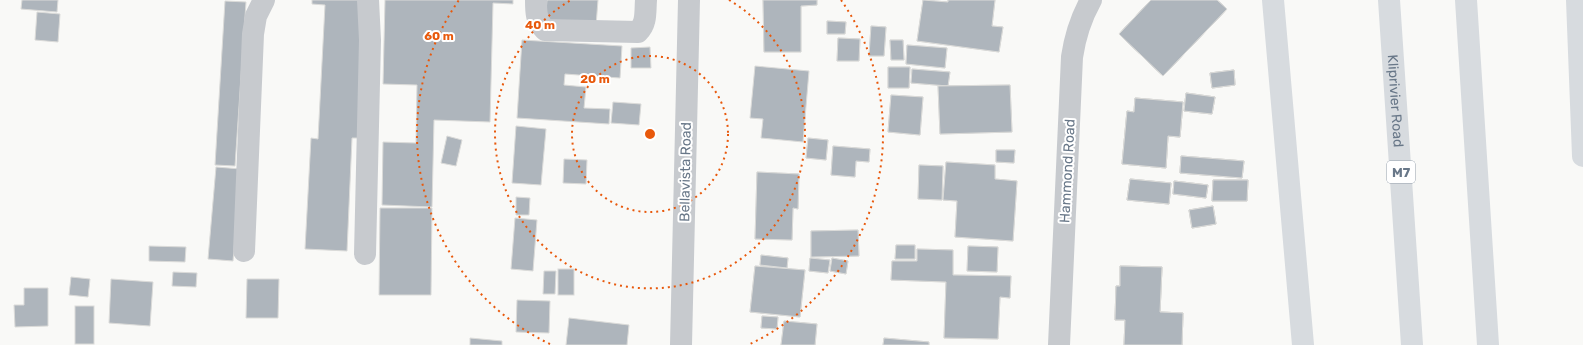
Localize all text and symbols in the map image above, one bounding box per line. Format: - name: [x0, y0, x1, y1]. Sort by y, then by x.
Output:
- text: 40 m: [525, 18, 555, 32]
- text: 60 m: [424, 29, 454, 43]
- street label: Kliprivier Road: [1384, 54, 1407, 148]
- text: 20 m: [580, 72, 610, 86]
- street label: Hammond Road: [1056, 119, 1079, 223]
- street label: Bellavista Road: [676, 122, 695, 222]
- centre of rings: [643, 127, 657, 141]
- road number: M7: [1387, 161, 1415, 183]

